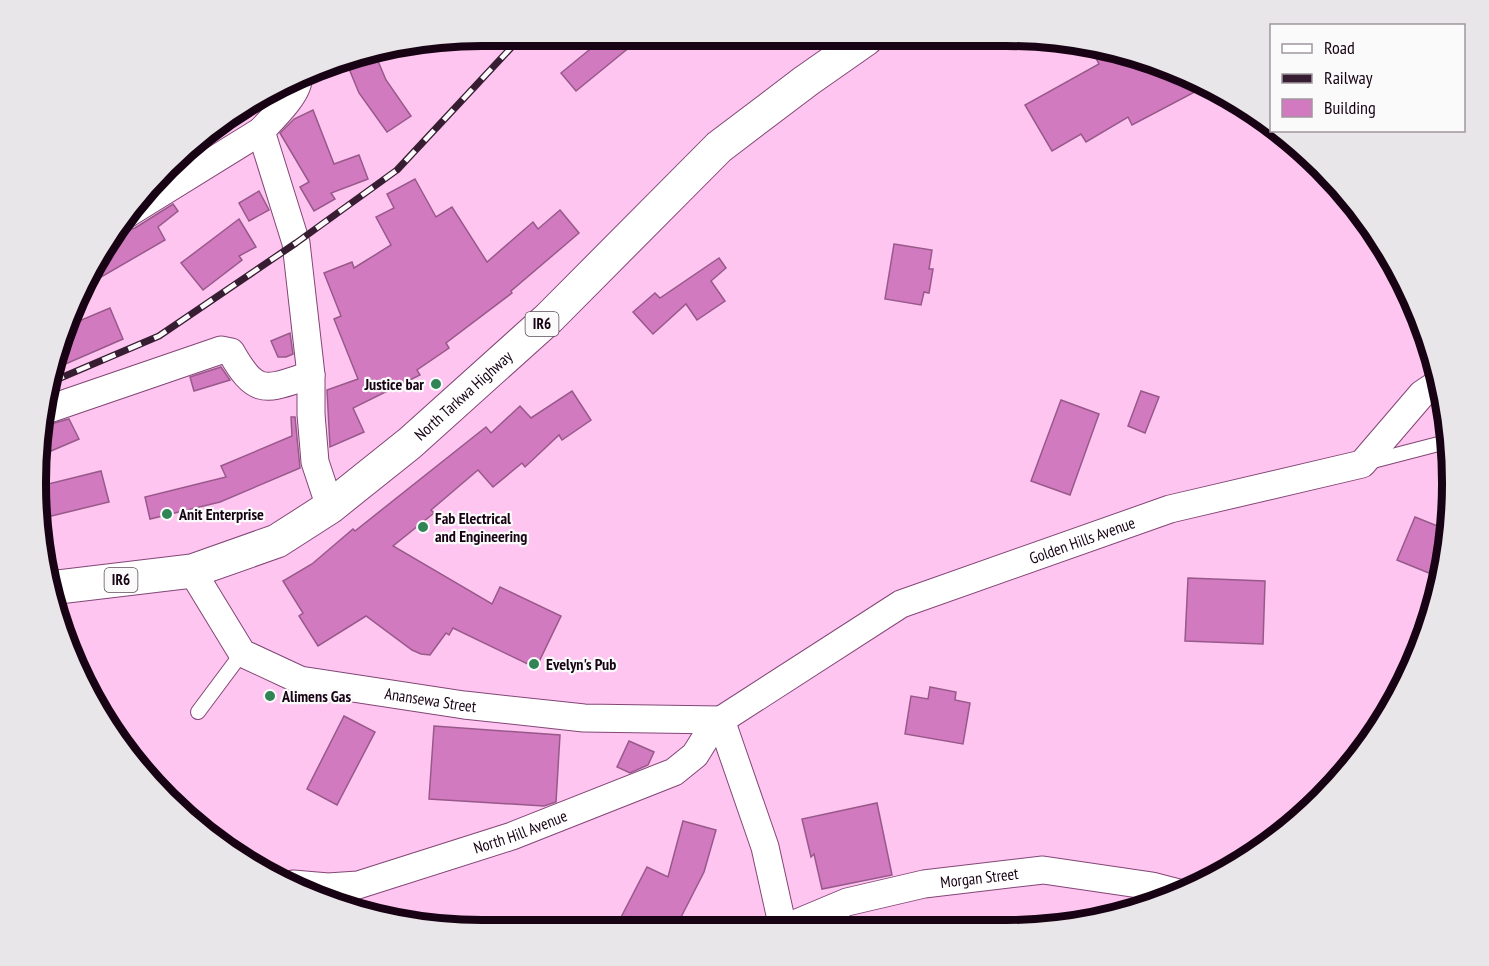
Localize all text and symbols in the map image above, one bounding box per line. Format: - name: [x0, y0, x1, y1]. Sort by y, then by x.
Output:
- legend: [1270, 24, 1465, 132]
- text: Road: [1324, 36, 1355, 59]
- text: Railway: [1324, 66, 1373, 89]
- text: Building: [1324, 96, 1376, 119]
- road number: IR6: [526, 312, 558, 336]
- street label: North Tarkwa Highway: [410, 346, 516, 444]
- place label: Justice bar: [363, 374, 424, 394]
- marker: Justice bar: [429, 377, 443, 391]
- place label: Anit Enterprise: [178, 504, 264, 524]
- marker: Anit Enterprise: [160, 507, 174, 521]
- place label: Fab Electrical and Engineering: [435, 508, 527, 546]
- street label: Golden Hills Avenue: [1026, 512, 1138, 568]
- marker: Fab Electrical and Engineering: [416, 520, 430, 534]
- road number: IR6: [104, 568, 138, 592]
- place label: Evelyn's Pub: [546, 654, 616, 674]
- marker: Evelyn's Pub: [527, 657, 541, 671]
- street label: Anansewa Street: [383, 683, 478, 716]
- place label: Alimens Gas: [281, 686, 351, 706]
- marker: Alimens Gas: [263, 689, 277, 703]
- street label: North Hill Avenue: [471, 805, 570, 858]
- street label: Morgan Street: [939, 863, 1020, 892]

